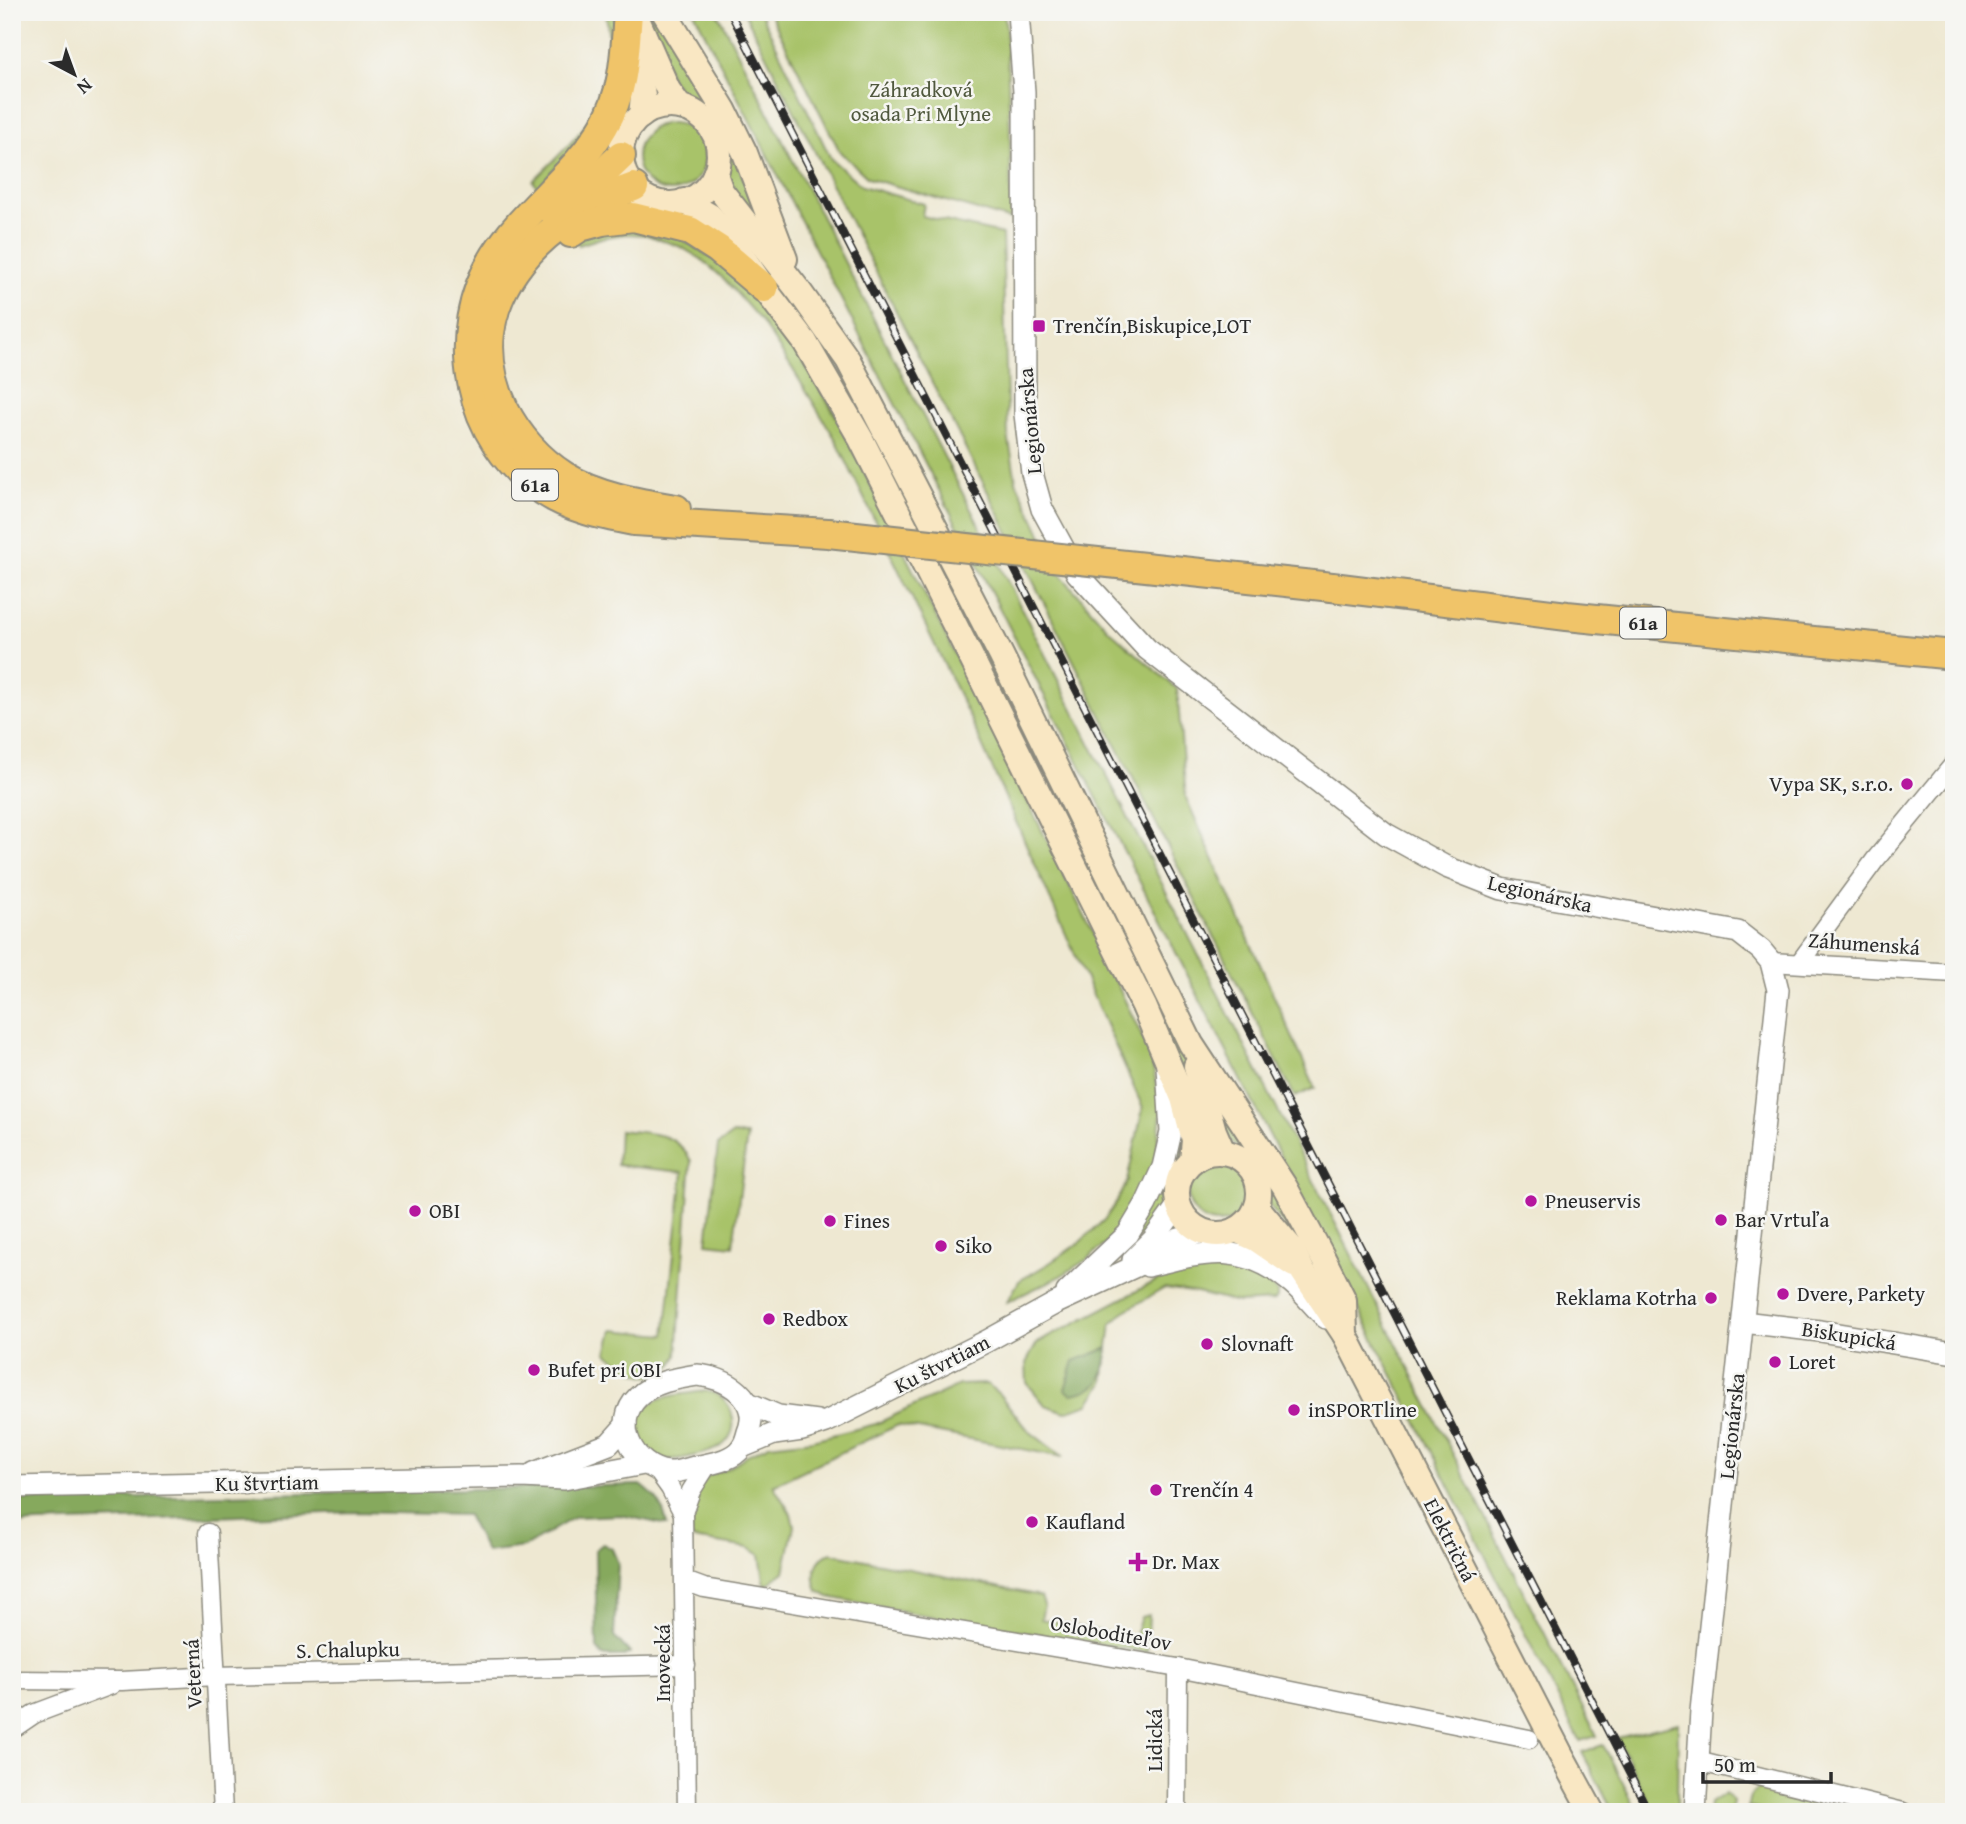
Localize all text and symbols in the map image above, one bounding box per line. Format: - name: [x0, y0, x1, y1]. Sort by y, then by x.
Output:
- north arrow: [38, 38, 108, 108]
- text: N: [71, 72, 99, 102]
- park label: Záhradková osada Pri Mlyne: [851, 74, 991, 129]
- place label: Trenčín,Biskupice,LOT: [1053, 310, 1251, 341]
- marker: Trenčín,Biskupice,LOT: [1031, 318, 1047, 334]
- street label: Legionárska: [1009, 367, 1050, 475]
- road number: 61a: [512, 470, 558, 500]
- road number: 61a: [1620, 608, 1666, 638]
- place label: Vypa SK, s.r.o.: [1769, 768, 1893, 799]
- marker: Vypa SK, s.r.o.: [1899, 776, 1915, 792]
- street label: Legionárska: [1485, 866, 1596, 921]
- street label: Záhumenská: [1807, 924, 1921, 963]
- place label: Pneuservis: [1545, 1185, 1641, 1216]
- marker: Pneuservis: [1523, 1193, 1539, 1209]
- place label: OBI: [429, 1195, 460, 1226]
- marker: OBI: [407, 1203, 423, 1219]
- place label: Bar Vrtuľa: [1735, 1204, 1829, 1235]
- place label: Fines: [844, 1205, 890, 1236]
- marker: Bar Vrtuľa: [1713, 1212, 1729, 1228]
- marker: Fines: [822, 1213, 838, 1229]
- place label: Siko: [955, 1230, 992, 1261]
- marker: Siko: [933, 1238, 949, 1254]
- place label: Dvere, Parkety: [1797, 1278, 1926, 1309]
- place label: Reklama Kotrha: [1556, 1282, 1697, 1313]
- marker: Dvere, Parkety: [1775, 1286, 1791, 1302]
- marker: Reklama Kotrha: [1703, 1290, 1719, 1306]
- place label: Redbox: [783, 1303, 848, 1334]
- marker: Redbox: [761, 1311, 777, 1327]
- street label: Biskupická: [1800, 1313, 1898, 1358]
- street label: Ku štvrtiam: [889, 1326, 995, 1401]
- place label: Slovnaft: [1221, 1328, 1294, 1359]
- marker: Slovnaft: [1199, 1336, 1215, 1352]
- place label: Loret: [1789, 1346, 1836, 1377]
- place label: Bufet pri OBI: [548, 1354, 662, 1385]
- marker: Loret: [1767, 1354, 1783, 1370]
- marker: Bufet pri OBI: [526, 1362, 542, 1378]
- street label: Legionárska: [1711, 1371, 1752, 1481]
- place label: inSPORTline: [1308, 1394, 1417, 1425]
- marker: inSPORTline: [1286, 1402, 1302, 1418]
- street label: Ku štvrtiam: [215, 1466, 319, 1499]
- place label: Trenčín 4: [1170, 1474, 1254, 1505]
- marker: Trenčín 4: [1148, 1482, 1164, 1498]
- street label: Električná: [1416, 1493, 1485, 1587]
- place label: Kaufland: [1046, 1506, 1126, 1537]
- marker: Kaufland: [1024, 1514, 1040, 1530]
- place label: Dr. Max: [1152, 1546, 1220, 1577]
- marker: Dr. Max: [1130, 1554, 1146, 1570]
- street label: Osloboditeľov: [1048, 1607, 1175, 1659]
- street label: Inovecká: [647, 1624, 678, 1702]
- street label: S. Chalupku: [296, 1633, 401, 1666]
- street label: Veterná: [175, 1638, 210, 1710]
- street label: Lidická: [1139, 1709, 1170, 1771]
- scale bar: [1703, 1740, 1831, 1784]
- text: 50 m: [1714, 1749, 1756, 1780]

